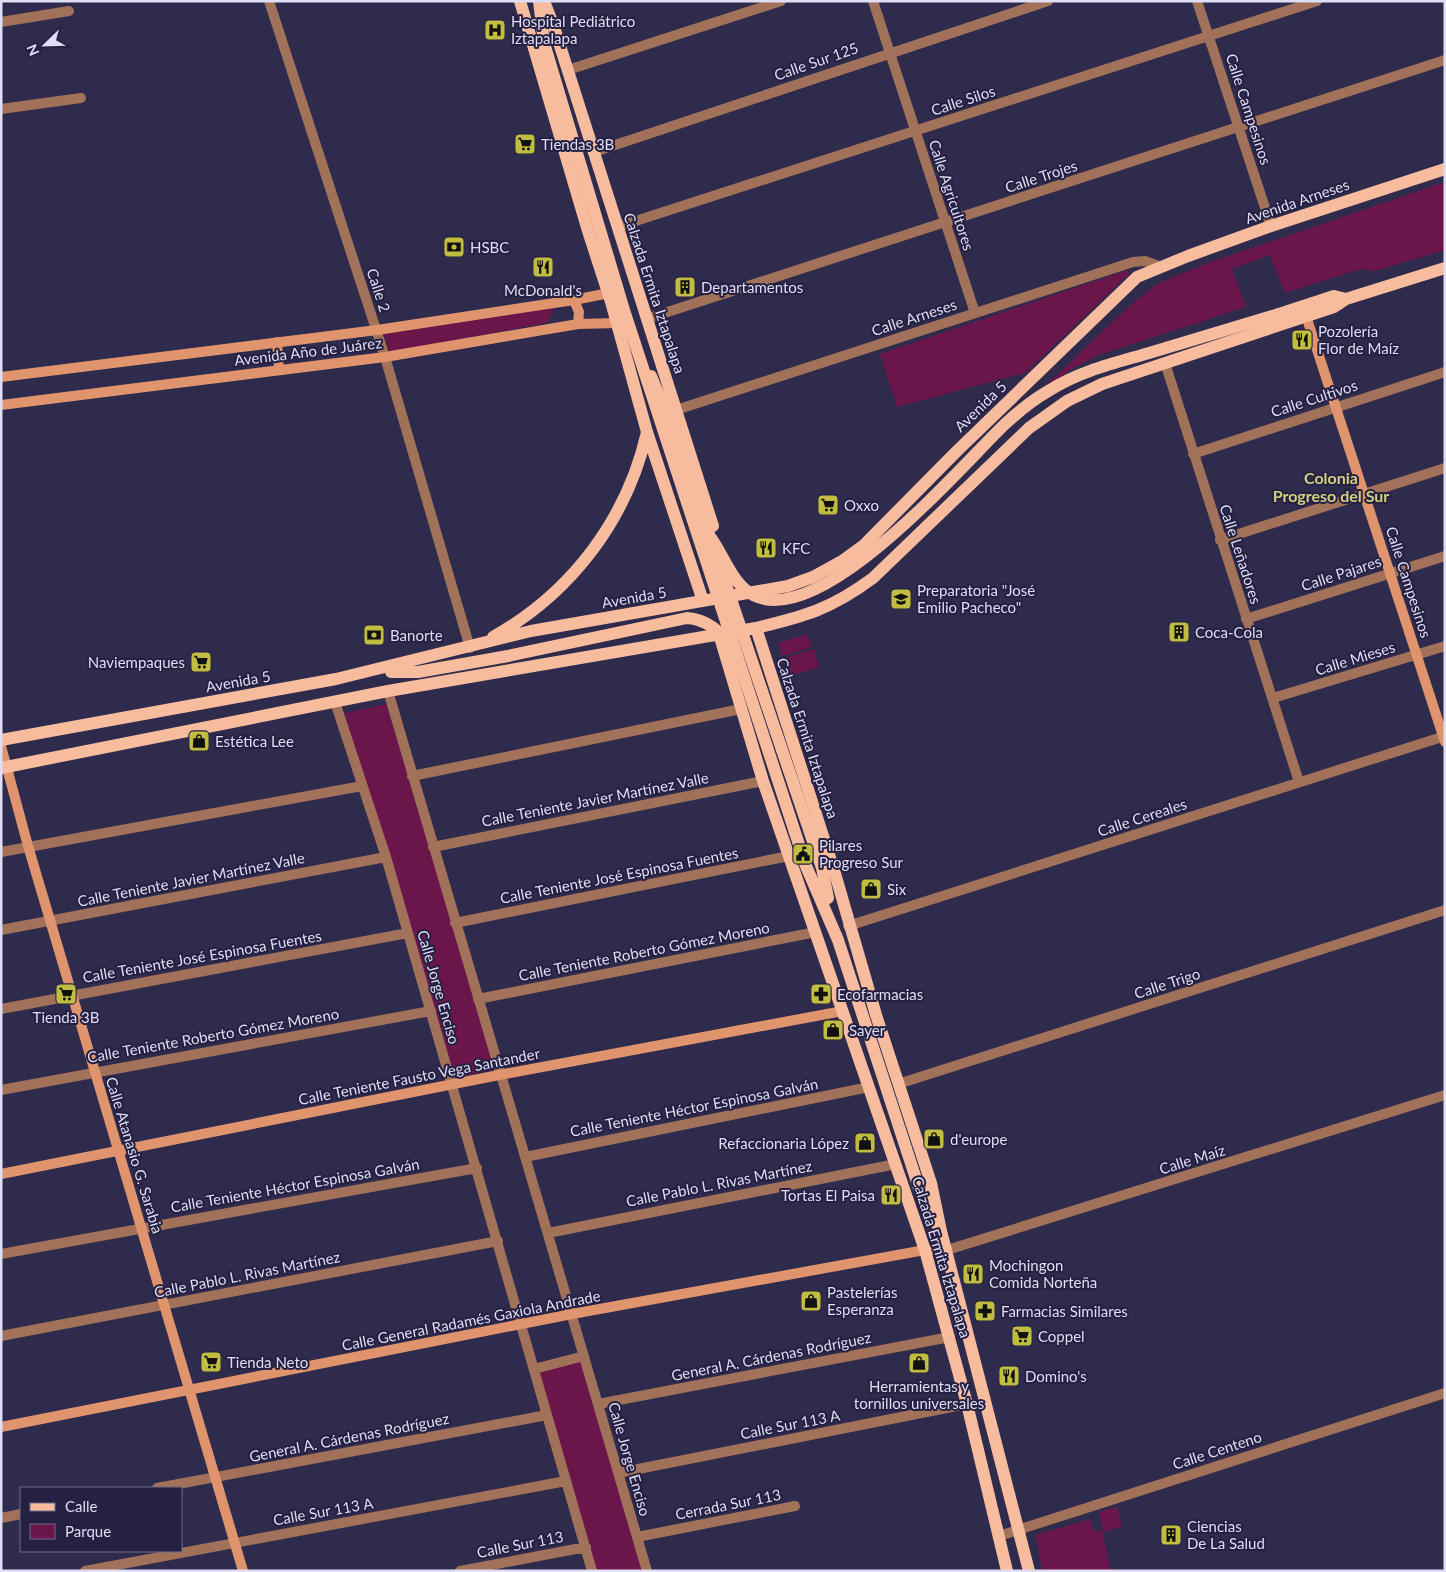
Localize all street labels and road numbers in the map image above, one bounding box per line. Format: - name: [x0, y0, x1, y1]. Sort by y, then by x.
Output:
- street label: Calle Sur 125: [772, 38, 860, 84]
- street label: Calle Campesinos: [1223, 51, 1275, 167]
- street label: Calle Silos: [929, 81, 997, 119]
- street label: Calle Agricultores: [926, 137, 978, 253]
- street label: Calle Trojes: [1003, 156, 1079, 196]
- street label: Avenida Arneses: [1243, 175, 1351, 227]
- street label: Calzada Ermita Iztapalapa: [621, 210, 689, 376]
- street label: Calle 2: [363, 266, 395, 314]
- street label: Calle Arneses: [869, 295, 959, 339]
- street label: Avenida Año de Juárez: [233, 333, 383, 369]
- street label: Calle Cultivos: [1268, 376, 1360, 420]
- street label: Avenida 5: [950, 377, 1010, 435]
- street label: Calle Leñadores: [1216, 502, 1266, 606]
- street label: Calle Campesinos: [1383, 524, 1435, 640]
- street label: Calle Pajares: [1299, 552, 1383, 594]
- street label: Avenida 5: [600, 582, 668, 612]
- street label: Calle Mieses: [1313, 637, 1397, 679]
- street label: Calzada Ermita Iztapalapa: [774, 655, 842, 821]
- street label: Avenida 5: [204, 666, 272, 696]
- street label: Calle Teniente Javier Martínez Valle: [480, 768, 710, 830]
- street label: Calle Cereales: [1095, 794, 1189, 840]
- street label: Calle Teniente José Espinosa Fuentes: [498, 843, 740, 907]
- street label: Calle Teniente Javier Martínez Valle: [76, 848, 306, 910]
- street label: Calle Teniente Roberto Gómez Moreno: [517, 918, 771, 984]
- street label: Calle Teniente José Espinosa Fuentes: [81, 926, 323, 986]
- street label: Calle Jorge Enciso: [414, 928, 464, 1046]
- street label: Calle Trigo: [1132, 964, 1202, 1002]
- street label: Calle Teniente Roberto Gómez Moreno: [86, 1004, 340, 1066]
- street label: Calle Teniente Fausto Vega Santander: [297, 1044, 542, 1108]
- street label: Calle Teniente Héctor Espinosa Galván: [568, 1074, 820, 1140]
- street label: Calle Atanasio G. Sarabia: [103, 1075, 167, 1235]
- street label: Calle Maíz: [1157, 1140, 1227, 1178]
- street label: Calle Teniente Héctor Espinosa Galván: [169, 1154, 421, 1216]
- street label: Calle Pablo L. Rivas Martínez: [624, 1156, 814, 1210]
- street label: Calzada Ermita Iztapalapa: [909, 1174, 975, 1340]
- street label: Calle Pablo L. Rivas Martínez: [152, 1247, 342, 1301]
- street label: Calle General Radamés Gaxiola Andrade: [340, 1286, 602, 1354]
- street label: General A. Cárdenas Rodríguez: [670, 1328, 873, 1384]
- street label: Calle Jorge Enciso: [605, 1400, 655, 1518]
- street label: Calle Sur 113 A: [739, 1405, 842, 1442]
- street label: General A. Cárdenas Rodríguez: [248, 1409, 451, 1465]
- street label: Calle Centeno: [1170, 1427, 1264, 1473]
- street label: Cerrada Sur 113: [674, 1485, 782, 1523]
- street label: Calle Sur 113 A: [272, 1493, 375, 1529]
- street label: Calle Sur 113: [475, 1527, 565, 1561]

